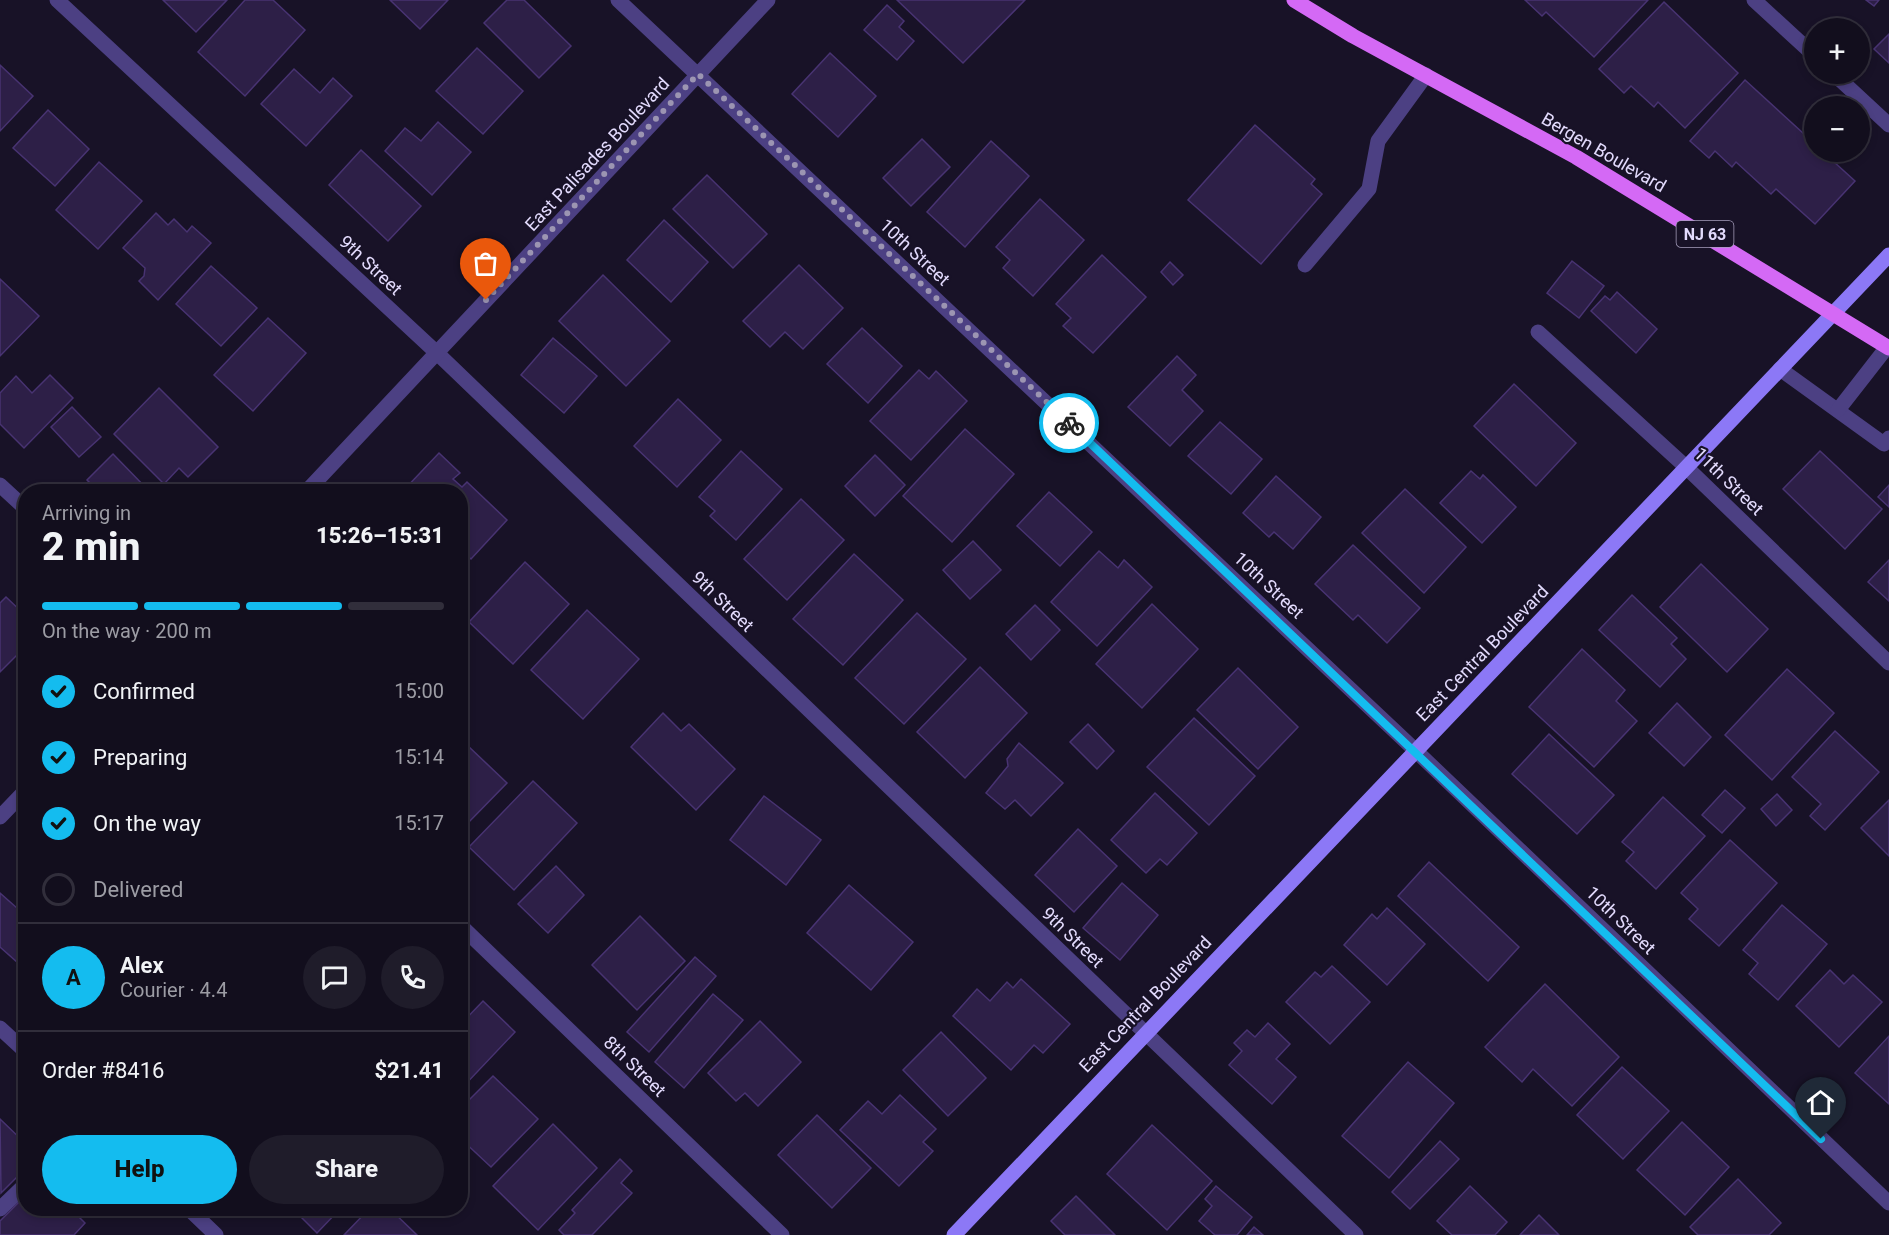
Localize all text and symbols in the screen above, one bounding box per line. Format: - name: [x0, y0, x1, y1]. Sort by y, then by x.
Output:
- map controls: [1804, 18, 1870, 162]
- button: +: [1804, 18, 1870, 84]
- street label: East Palisades Boulevard: [521, 73, 673, 235]
- button: −: [1804, 96, 1870, 162]
- street label: Bergen Boulevard: [1538, 108, 1670, 196]
- street label: 10th Street: [876, 214, 954, 290]
- road number: NJ 63: [1676, 221, 1734, 247]
- street label: 9th Street: [335, 231, 407, 299]
- pin: [460, 238, 511, 300]
- icon: bag: [469, 247, 502, 280]
- courier: [1039, 393, 1099, 453]
- icon: bike: [1053, 407, 1086, 440]
- street label: 11th Street: [1690, 443, 1768, 519]
- text: Arriving in: [42, 501, 131, 525]
- text: 15:26–15:31: [316, 523, 444, 548]
- text: 2 min: [42, 524, 140, 570]
- street label: 10th Street: [1230, 547, 1308, 623]
- street label: 9th Street: [688, 566, 758, 636]
- street label: East Central Boulevard: [1412, 581, 1552, 725]
- text: On the way · 200 m: [42, 619, 211, 643]
- icon: check: [42, 675, 75, 708]
- text: Confirmed: [93, 679, 195, 704]
- text: 15:00: [394, 679, 444, 703]
- icon: check: [42, 741, 75, 774]
- text: Preparing: [93, 745, 187, 770]
- text: 15:14: [394, 745, 444, 769]
- icon: check: [42, 807, 75, 840]
- text: On the way: [93, 811, 201, 836]
- text: 15:17: [394, 811, 444, 835]
- text: Delivered: [93, 877, 183, 902]
- street label: 10th Street: [1582, 882, 1660, 958]
- street label: 9th Street: [1038, 902, 1108, 972]
- street label: East Central Boulevard: [1075, 932, 1215, 1076]
- button: chat: [303, 946, 366, 1009]
- button: phone: [381, 946, 444, 1009]
- text: Alex: [120, 953, 164, 978]
- text: A: [66, 965, 81, 990]
- text: Courier · 4.4: [120, 978, 227, 1002]
- street label: 8th Street: [600, 1031, 670, 1101]
- text: Order #8416: [42, 1058, 164, 1083]
- text: $21.41: [375, 1058, 444, 1083]
- pin: [1795, 1077, 1846, 1139]
- icon: home: [1804, 1086, 1837, 1119]
- button: Help: [42, 1135, 237, 1204]
- button: Share: [249, 1135, 444, 1204]

